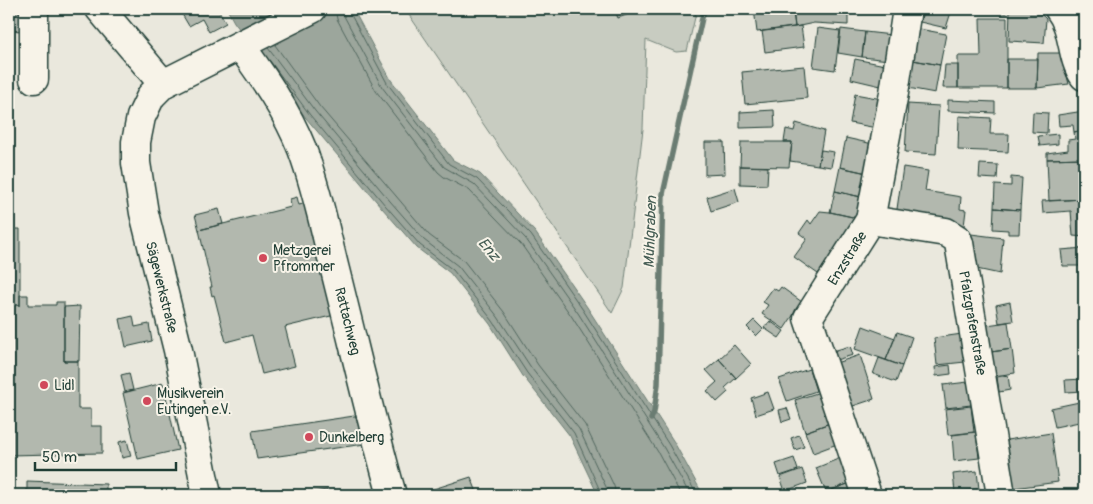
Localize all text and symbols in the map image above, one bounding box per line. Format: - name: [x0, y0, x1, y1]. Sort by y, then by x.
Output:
- water label: Mühlgraben: [640, 194, 661, 268]
- street label: Enzstraße: [824, 228, 871, 288]
- water label: Enz: [474, 234, 505, 266]
- street label: Sägewerkstraße: [142, 240, 181, 335]
- place label: Metzgerei Pfrommer: [273, 242, 335, 275]
- marker: Metzgerei Pfrommer: [257, 252, 269, 264]
- street label: Pfalzgrafenstraße: [955, 270, 990, 377]
- street label: Rattachweg: [331, 286, 364, 357]
- place label: Lidl: [54, 377, 75, 394]
- marker: Lidl: [38, 379, 50, 391]
- place label: Musikverein Eutingen e.V.: [157, 385, 231, 418]
- marker: Musikverein Eutingen e.V.: [141, 395, 153, 407]
- place label: Dunkelberg: [319, 429, 384, 446]
- marker: Dunkelberg: [303, 431, 315, 443]
- scale bar: [35, 439, 176, 471]
- text: 50 m: [42, 448, 77, 467]

